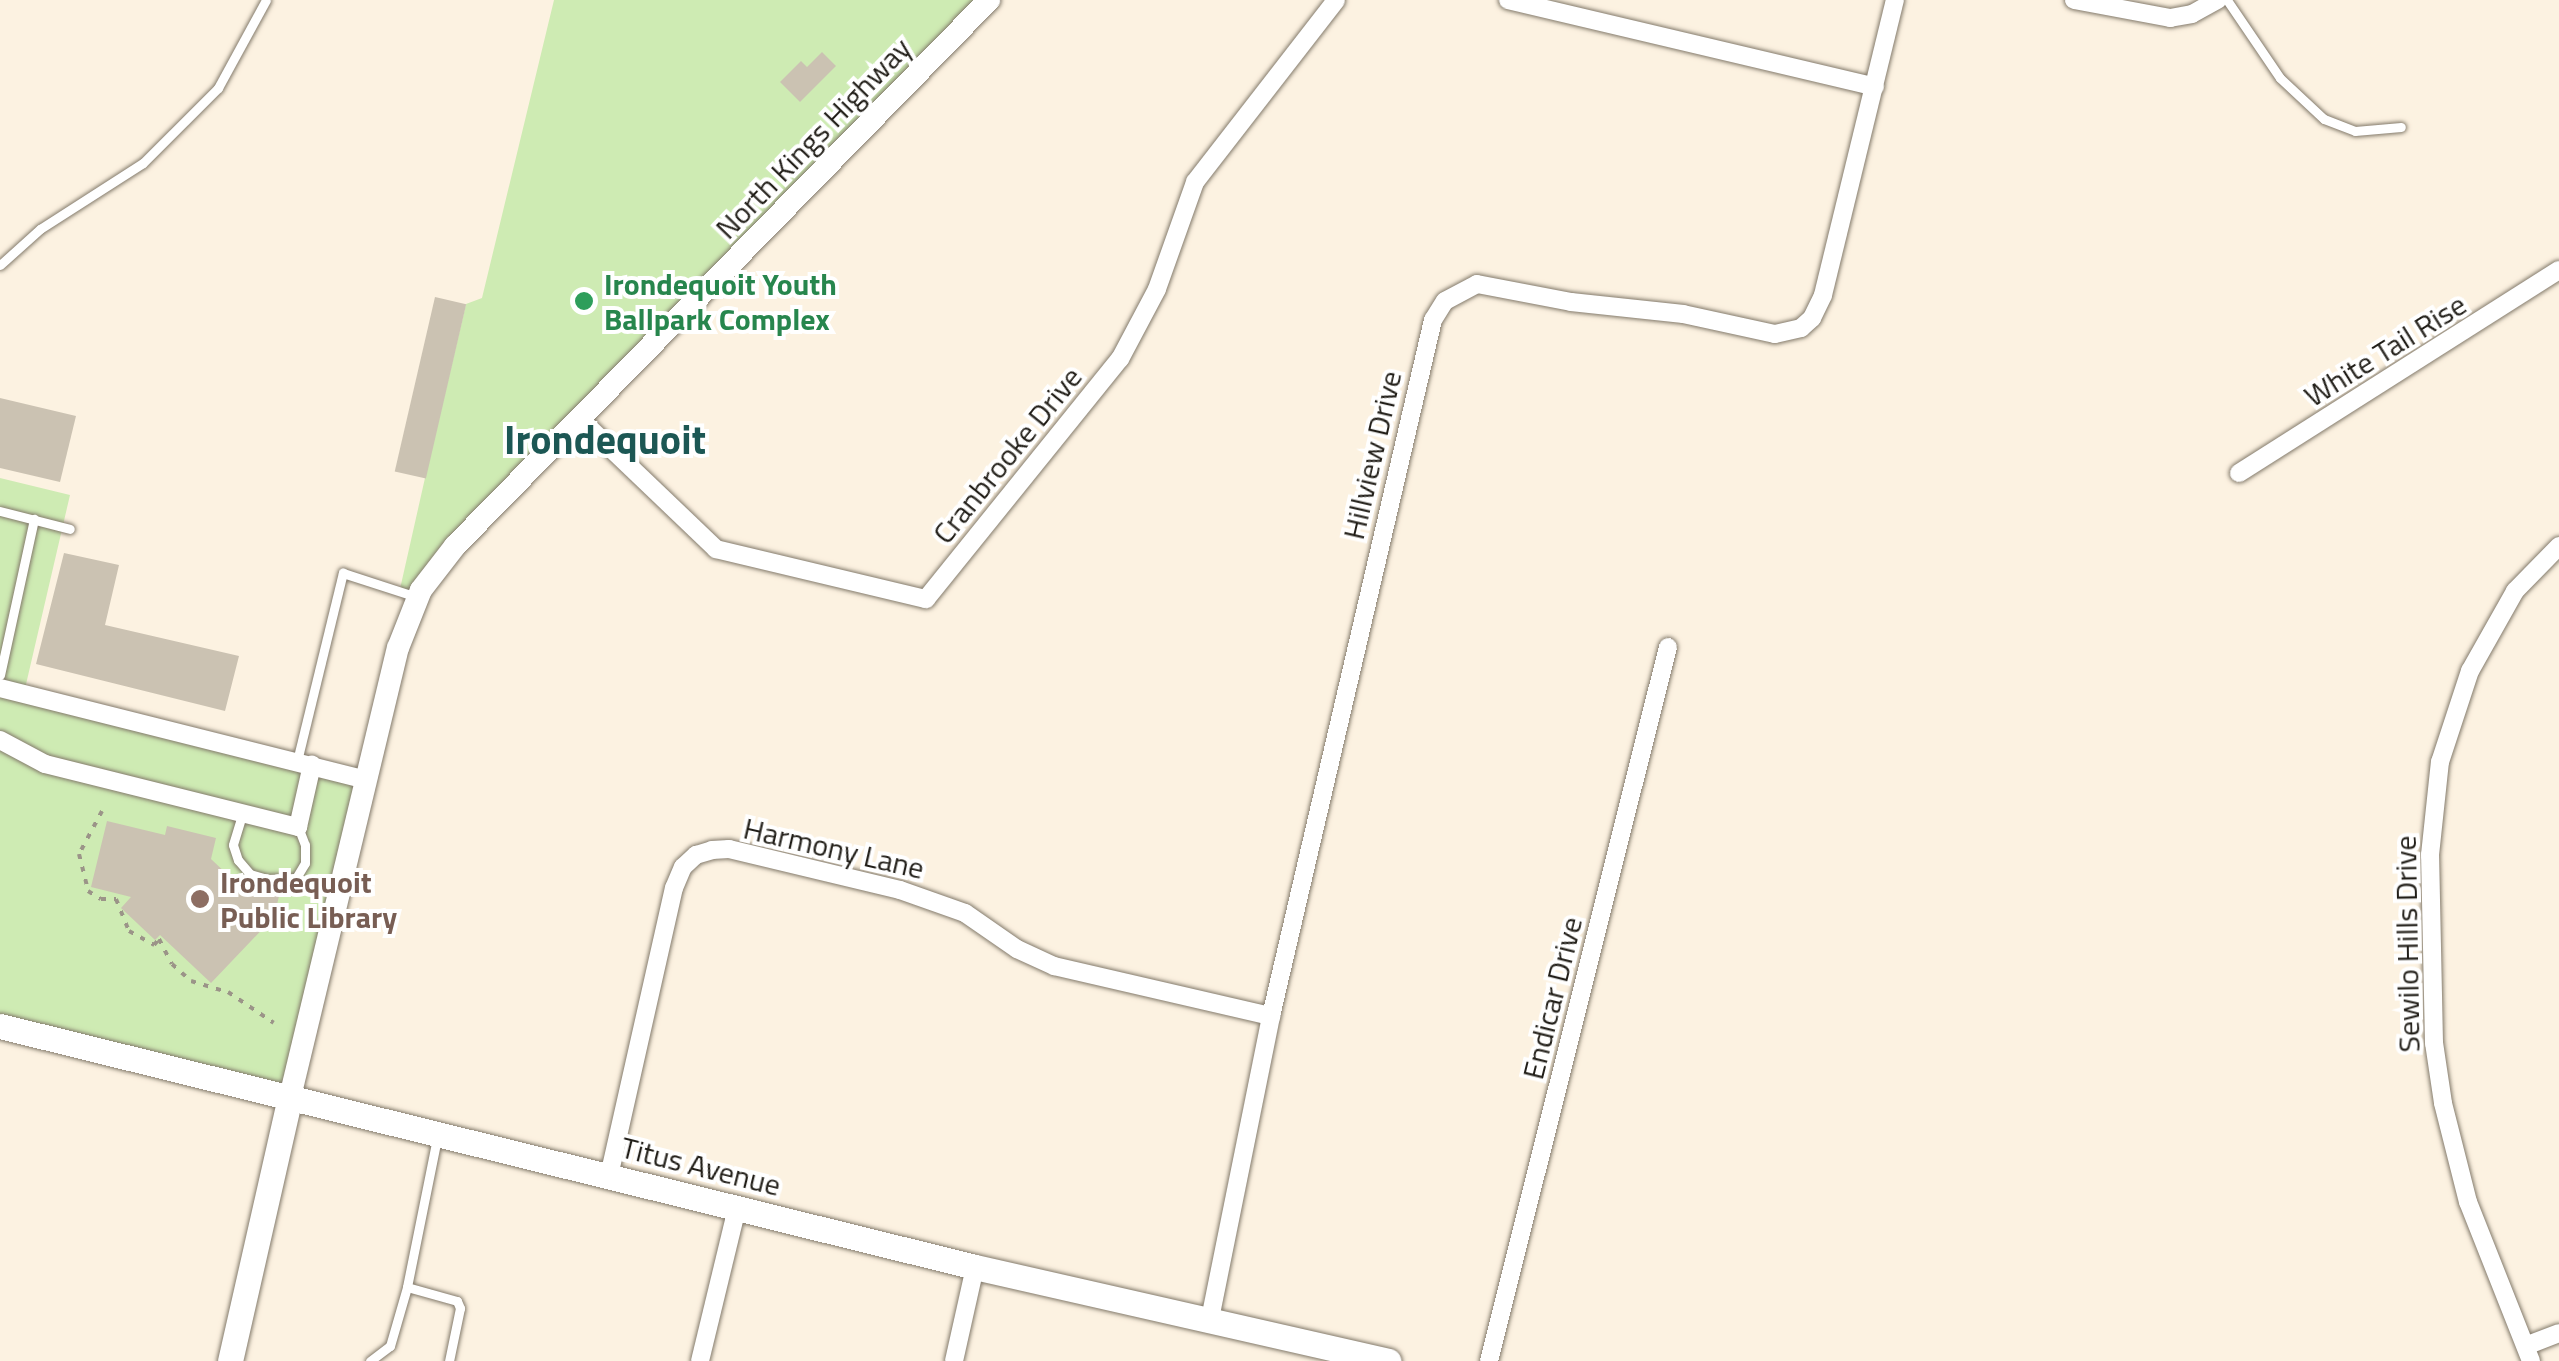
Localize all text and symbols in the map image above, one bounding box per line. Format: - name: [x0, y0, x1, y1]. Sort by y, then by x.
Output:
- street label: North Kings Highway: [708, 30, 918, 246]
- place label: Irondequoit Youth Ballpark Complex: [604, 266, 837, 336]
- street label: White Tail Rise: [2297, 286, 2473, 414]
- marker: Irondequoit Youth Ballpark Complex: [573, 290, 595, 312]
- street label: Cranbrooke Drive: [925, 360, 1089, 550]
- street label: Hillview Drive: [1335, 367, 1409, 543]
- district label: Irondequoit: [504, 416, 706, 464]
- street label: Harmony Lane: [740, 810, 928, 886]
- street label: Sewilo Hills Drive: [2387, 835, 2427, 1053]
- place label: Irondequoit Public Library: [220, 864, 397, 934]
- marker: Irondequoit Public Library: [189, 888, 211, 910]
- street label: Endicar Drive: [1514, 913, 1590, 1083]
- street label: Titus Avenue: [617, 1129, 785, 1203]

